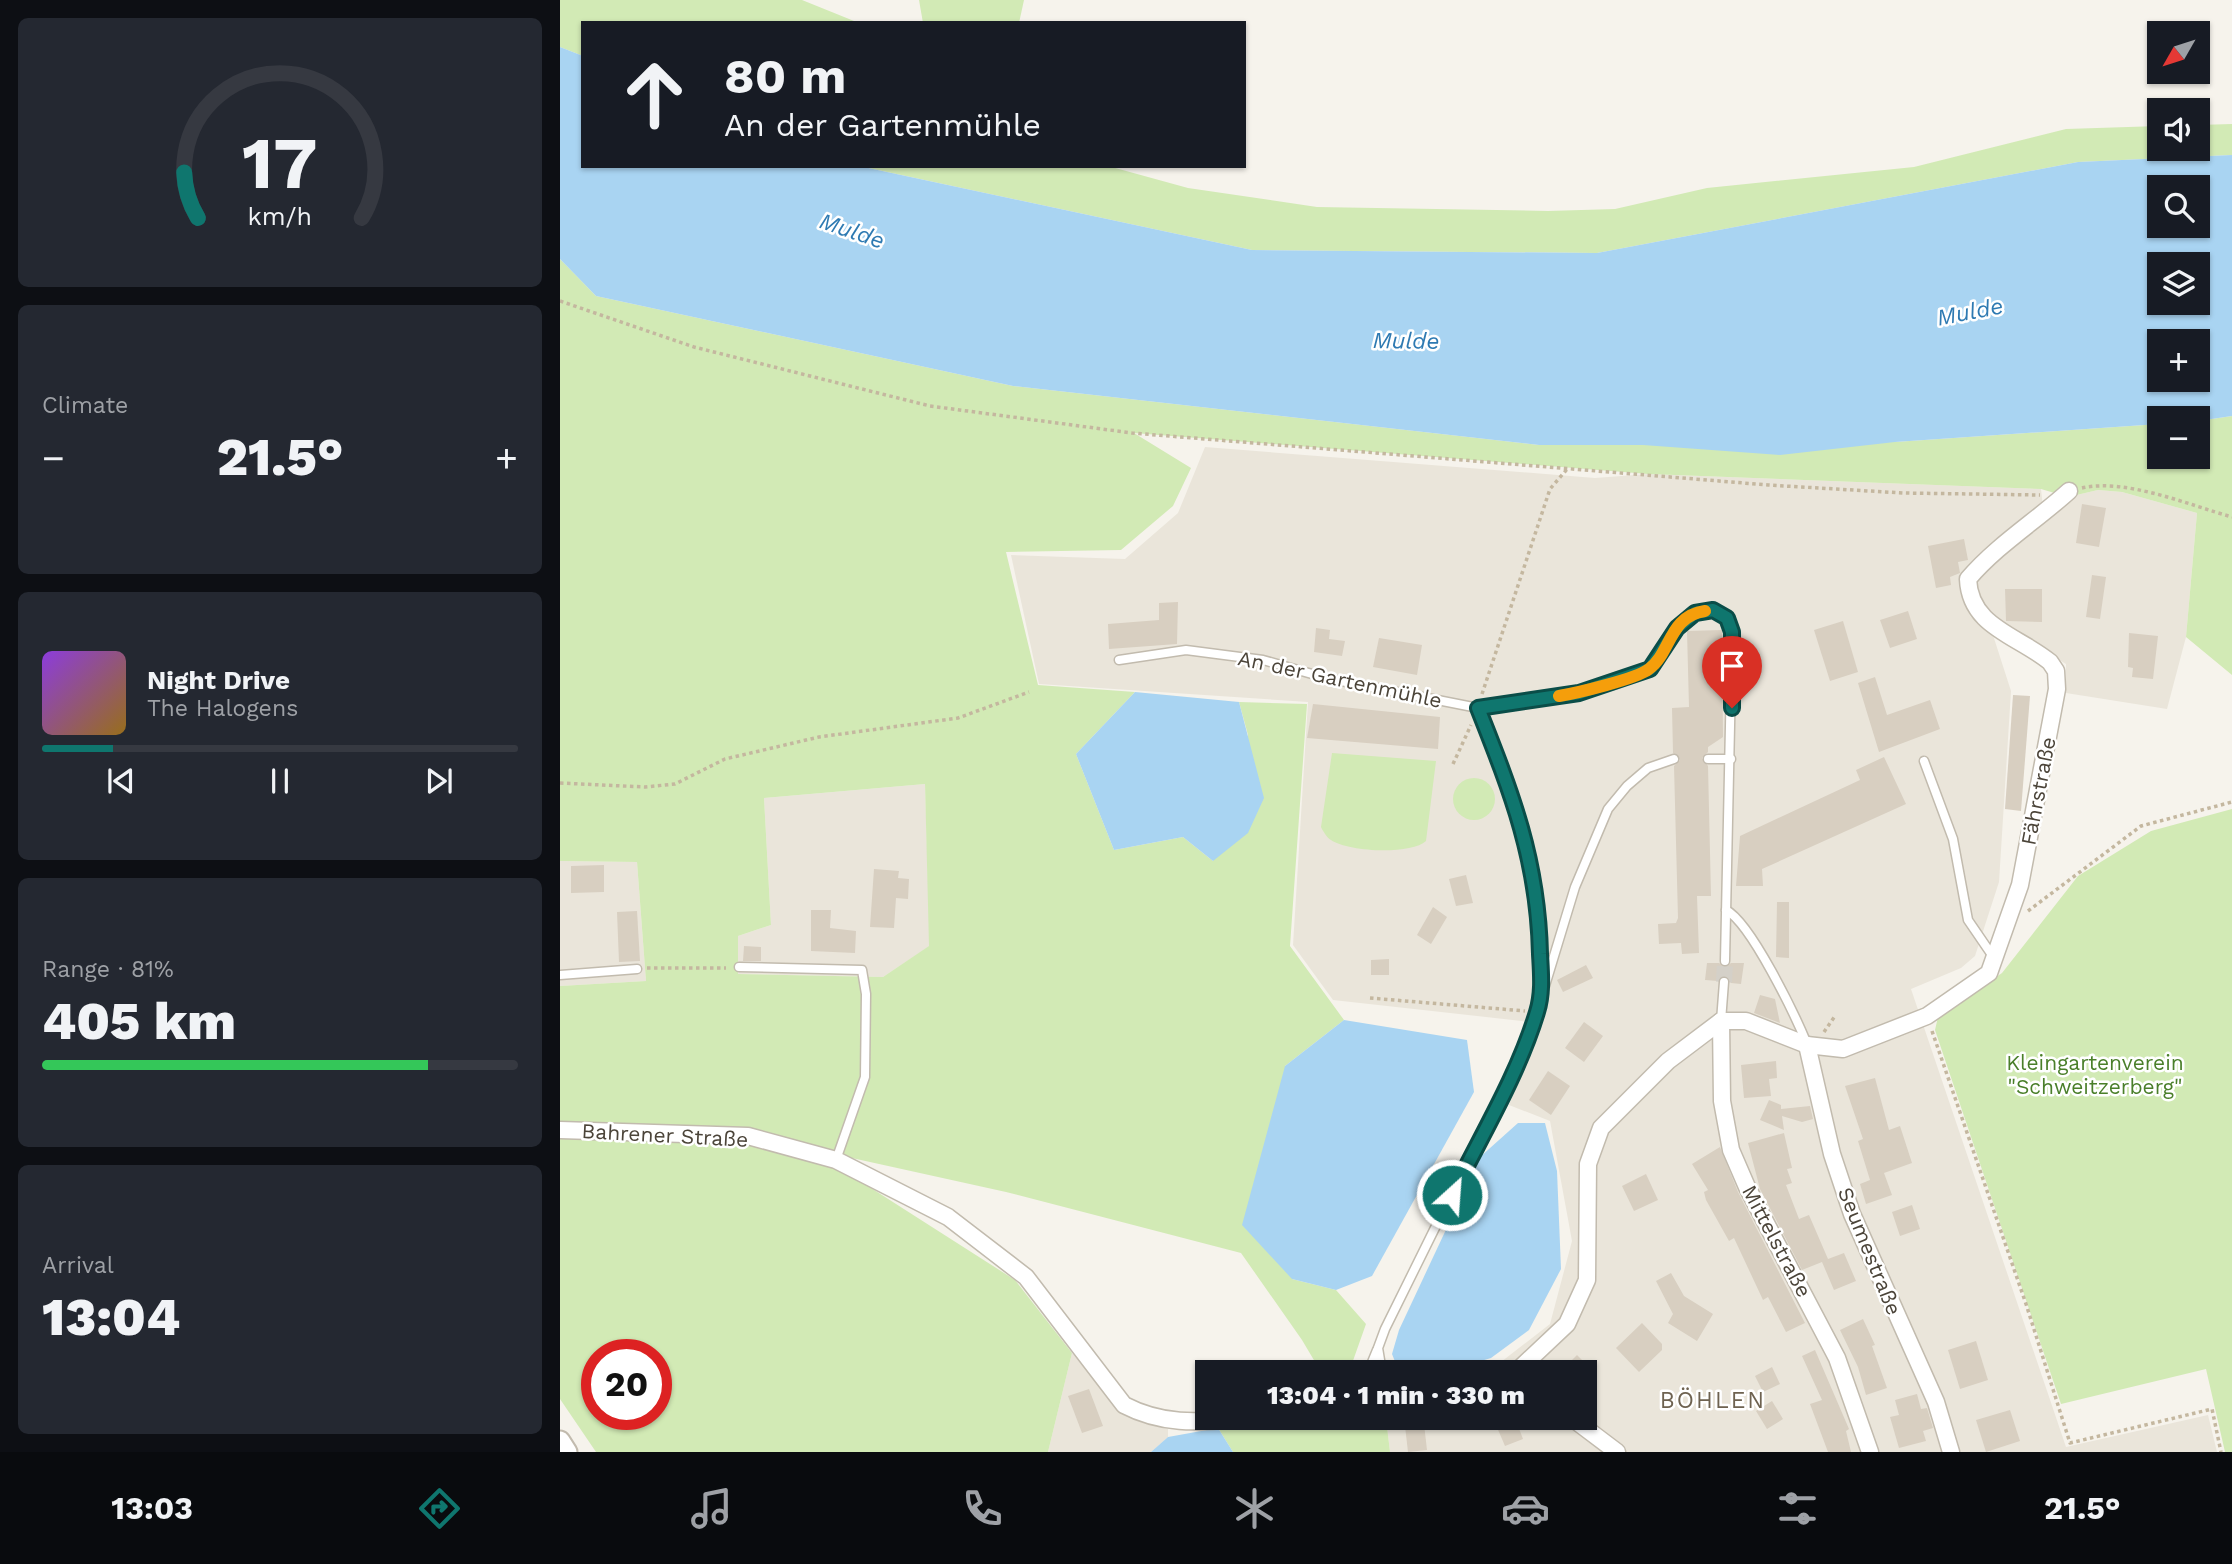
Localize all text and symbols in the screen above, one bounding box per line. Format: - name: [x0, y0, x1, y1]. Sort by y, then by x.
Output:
- north arrow: [2147, 21, 2210, 84]
- map controls: [2147, 21, 2210, 469]
- text: 80 m: [724, 47, 846, 105]
- icon: ahead: [609, 49, 700, 140]
- button: sound: [2147, 98, 2210, 161]
- text: An der Gartenmühle: [724, 106, 1041, 144]
- text: 17: [242, 121, 318, 207]
- button: search: [2147, 175, 2210, 238]
- text: km/h: [248, 202, 312, 231]
- water label: Mulde: [816, 207, 888, 255]
- button: layers: [2147, 252, 2210, 315]
- water label: Mulde: [1935, 292, 2005, 332]
- water label: Mulde: [1372, 327, 1440, 355]
- button: +: [2147, 329, 2210, 392]
- text: Climate: [42, 392, 128, 419]
- button: −: [2147, 406, 2210, 469]
- text: 21.5°: [217, 427, 343, 488]
- text: −: [42, 436, 65, 480]
- text: +: [495, 436, 518, 480]
- pin: [1702, 636, 1762, 708]
- street label: An der Gartenmühle: [1236, 645, 1444, 713]
- icon: arrive: [1713, 647, 1751, 685]
- text: Night Drive: [147, 665, 290, 695]
- text: The Halogens: [147, 695, 298, 722]
- street label: Fährstraße: [2015, 735, 2061, 847]
- icon: previous: [102, 762, 140, 800]
- icon: pause: [261, 762, 299, 800]
- icon: next: [420, 762, 458, 800]
- text: Range · 81%: [42, 956, 174, 983]
- text: 405 km: [42, 991, 236, 1052]
- park label: Kleingartenverein "Schweitzerberg": [2006, 1050, 2184, 1099]
- street label: Bahrener Straße: [581, 1118, 749, 1152]
- position arrow: [1415, 1158, 1489, 1232]
- street label: Mittelstraße: [1737, 1181, 1817, 1301]
- street label: Seumestraße: [1833, 1183, 1907, 1319]
- text: Arrival: [42, 1252, 114, 1279]
- text: 13:04: [42, 1287, 180, 1348]
- speed limit sign: 20: [581, 1339, 672, 1430]
- text: 13:04 · 1 min · 330 m: [1267, 1380, 1525, 1410]
- district label: BÖHLEN: [1660, 1387, 1766, 1414]
- icon: directions: [415, 1484, 464, 1533]
- icon: music: [687, 1484, 736, 1533]
- icon: phone: [958, 1484, 1007, 1533]
- icon: climate: [1230, 1484, 1279, 1533]
- icon: car: [1501, 1484, 1550, 1533]
- icon: filters: [1773, 1484, 1822, 1533]
- text: 13:03: [111, 1489, 193, 1527]
- text: 21.5°: [2044, 1489, 2121, 1527]

